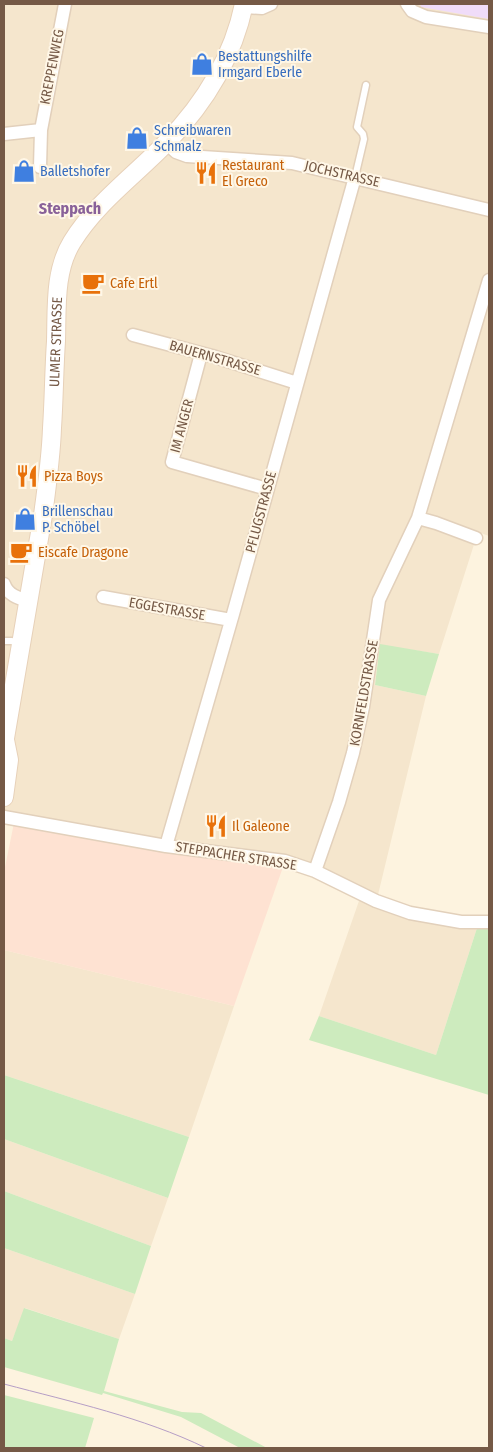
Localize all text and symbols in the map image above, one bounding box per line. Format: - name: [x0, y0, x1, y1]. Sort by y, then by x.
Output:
- street label: KREPPENWEG: [36, 28, 68, 106]
- place label: Bestattungshilfe Irmgard Eberle: [218, 48, 312, 81]
- shop icon: Bestattungshilfe Irmgard Eberle: [189, 51, 215, 77]
- place label: Schreibwaren Schmalz: [154, 122, 231, 155]
- shop icon: Schreibwaren Schmalz: [124, 125, 150, 151]
- place label: Restaurant El Greco: [222, 157, 285, 190]
- street label: JOCHSTRASSE: [303, 157, 382, 191]
- shop icon: Balletshofer: [11, 158, 37, 184]
- restaurant icon: Restaurant El Greco: [193, 160, 219, 186]
- place label: Balletshofer: [40, 163, 110, 180]
- district label: Steppach: [39, 199, 101, 218]
- cafe icon: Cafe Ertl: [80, 270, 106, 296]
- place label: Cafe Ertl: [110, 275, 158, 292]
- street label: ULMER STRASSE: [45, 296, 66, 387]
- street label: BAUERNSTRASSE: [167, 337, 263, 379]
- street label: IM ANGER: [167, 397, 197, 455]
- restaurant icon: Pizza Boys: [14, 463, 40, 489]
- place label: Pizza Boys: [44, 468, 103, 485]
- street label: PFLUGSTRASSE: [242, 469, 280, 555]
- place label: Brillenschau P. Schöbel: [42, 503, 113, 536]
- shop icon: Brillenschau P. Schöbel: [12, 506, 38, 532]
- cafe icon: Eiscafe Dragone: [8, 539, 34, 565]
- place label: Eiscafe Dragone: [38, 544, 129, 561]
- street label: EGGESTRASSE: [127, 594, 207, 624]
- street label: KORNFELDSTRASSE: [346, 638, 382, 747]
- restaurant icon: Il Galeone: [203, 813, 229, 839]
- place label: Il Galeone: [232, 818, 290, 835]
- street label: STEPPACHER STRASSE: [174, 838, 298, 874]

